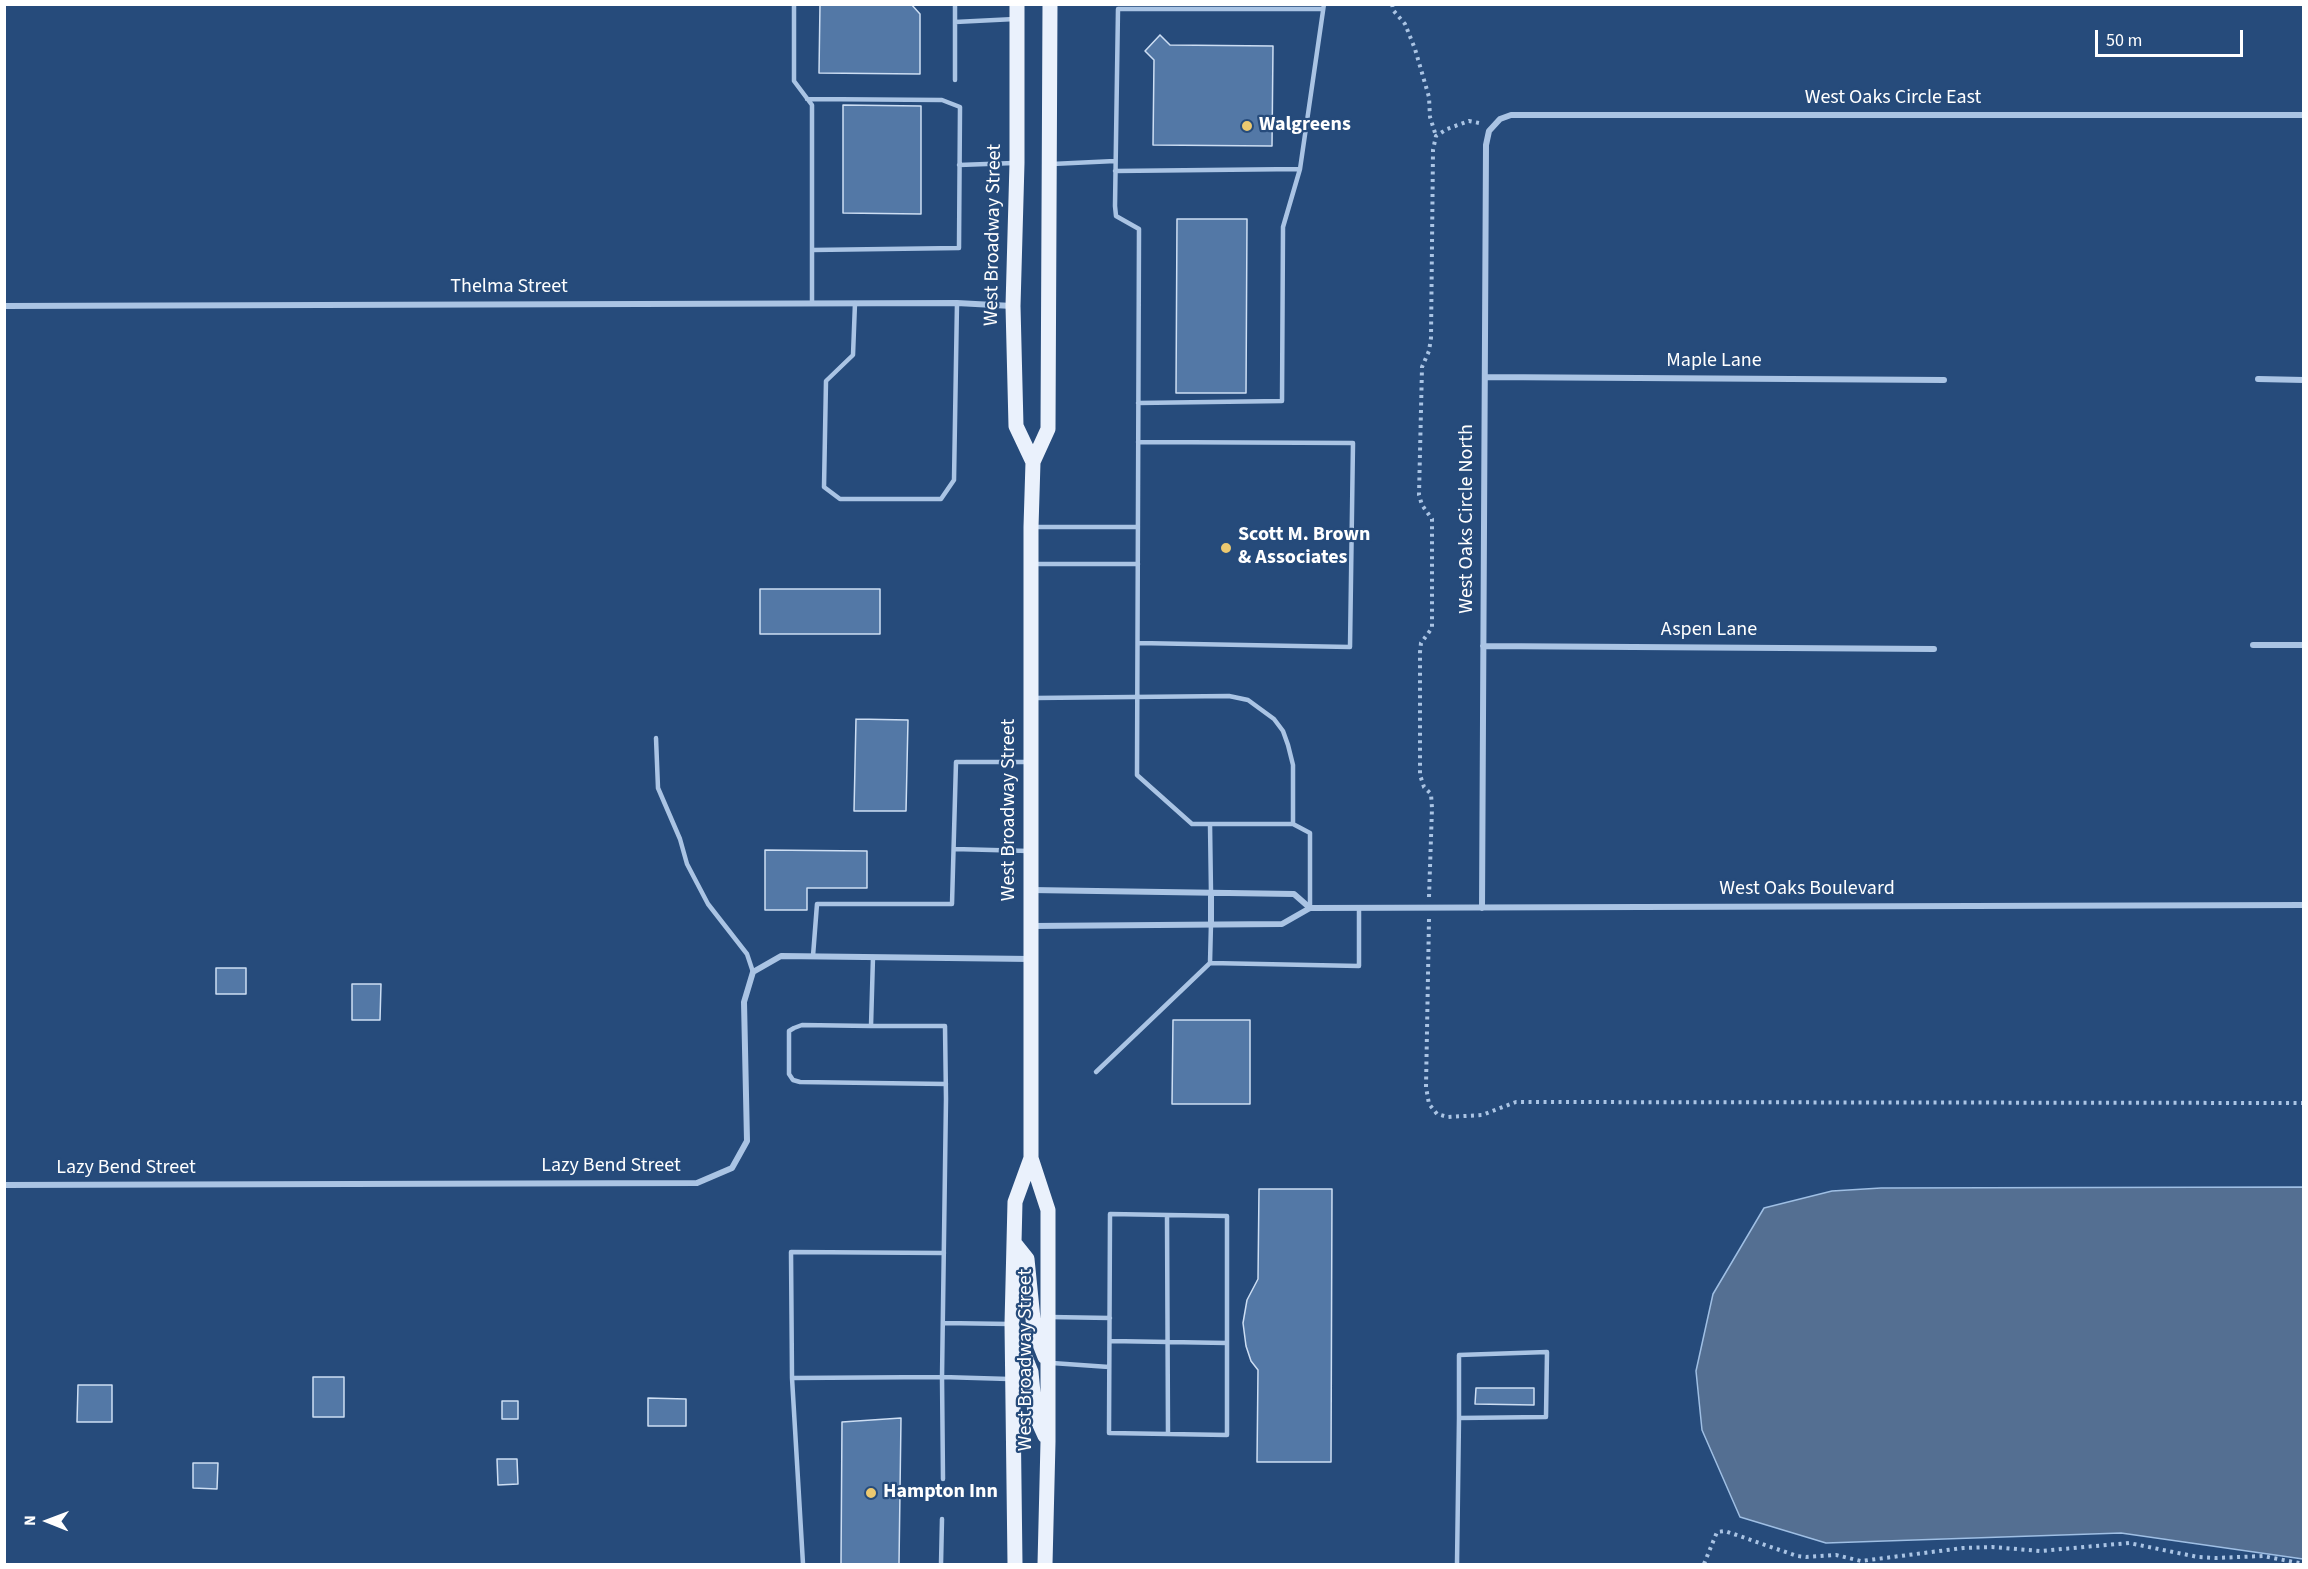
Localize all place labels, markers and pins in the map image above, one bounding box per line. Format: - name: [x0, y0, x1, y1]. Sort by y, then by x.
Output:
- place label: Walgreens: [1259, 114, 1351, 138]
- marker: Walgreens: [1240, 119, 1254, 133]
- place label: Scott M. Brown & Associates: [1238, 524, 1370, 571]
- marker: Scott M. Brown & Associates: [1219, 541, 1233, 555]
- place label: Hampton Inn: [883, 1481, 998, 1505]
- marker: Hampton Inn: [864, 1486, 878, 1500]

